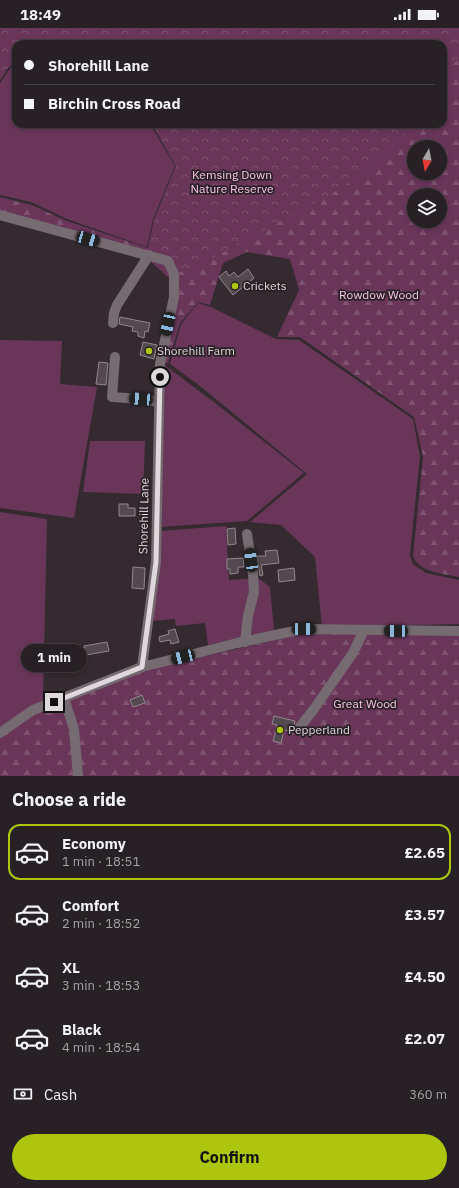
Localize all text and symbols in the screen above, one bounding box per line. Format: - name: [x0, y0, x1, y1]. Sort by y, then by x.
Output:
- text: 18:49: [20, 5, 61, 24]
- text: Shorehill Lane: [48, 56, 149, 75]
- text: Birchin Cross Road: [48, 94, 181, 113]
- north arrow: [407, 140, 447, 180]
- map controls: [407, 140, 447, 228]
- park label: Kemsing Down Nature Reserve: [190, 167, 274, 196]
- button: layers: [407, 188, 447, 228]
- car: [75, 230, 101, 248]
- place label: Crickets: [243, 278, 287, 293]
- marker: Crickets: [230, 281, 240, 291]
- park label: Rowdow Wood: [339, 287, 419, 302]
- car: [160, 311, 176, 337]
- place label: Shorehill Farm: [157, 343, 235, 358]
- marker: Shorehill Farm: [144, 346, 154, 356]
- route start: [151, 368, 169, 386]
- car: [129, 392, 153, 406]
- street label: Shorehill Lane: [135, 477, 152, 554]
- car: [243, 547, 259, 573]
- car: [292, 623, 316, 635]
- car: [384, 625, 408, 637]
- callout: 1 min: [21, 644, 87, 672]
- car: [170, 648, 196, 666]
- text: 1 min: [37, 649, 71, 666]
- route end: [45, 693, 63, 711]
- park label: Great Wood: [333, 696, 397, 711]
- place label: Pepperland: [288, 722, 350, 737]
- marker: Pepperland: [275, 725, 285, 735]
- text: Choose a ride: [12, 788, 126, 811]
- icon: car: [14, 834, 50, 870]
- text: Economy: [62, 834, 126, 853]
- text: £2.65: [405, 843, 445, 862]
- text: 1 min · 18:51: [62, 853, 140, 870]
- icon: car: [14, 896, 50, 932]
- text: Comfort: [62, 896, 119, 915]
- text: £3.57: [405, 905, 445, 924]
- text: 2 min · 18:52: [62, 915, 140, 932]
- icon: car: [14, 958, 50, 994]
- text: XL: [62, 958, 80, 977]
- text: £4.50: [405, 967, 445, 986]
- text: 3 min · 18:53: [62, 977, 140, 994]
- icon: car: [14, 1020, 50, 1056]
- text: Black: [62, 1020, 102, 1039]
- text: £2.07: [405, 1029, 445, 1048]
- text: 4 min · 18:54: [62, 1039, 140, 1056]
- icon: cash: [12, 1083, 34, 1105]
- text: Cash: [44, 1085, 77, 1104]
- text: 360 m: [409, 1086, 447, 1103]
- button: Confirm: [12, 1134, 447, 1180]

